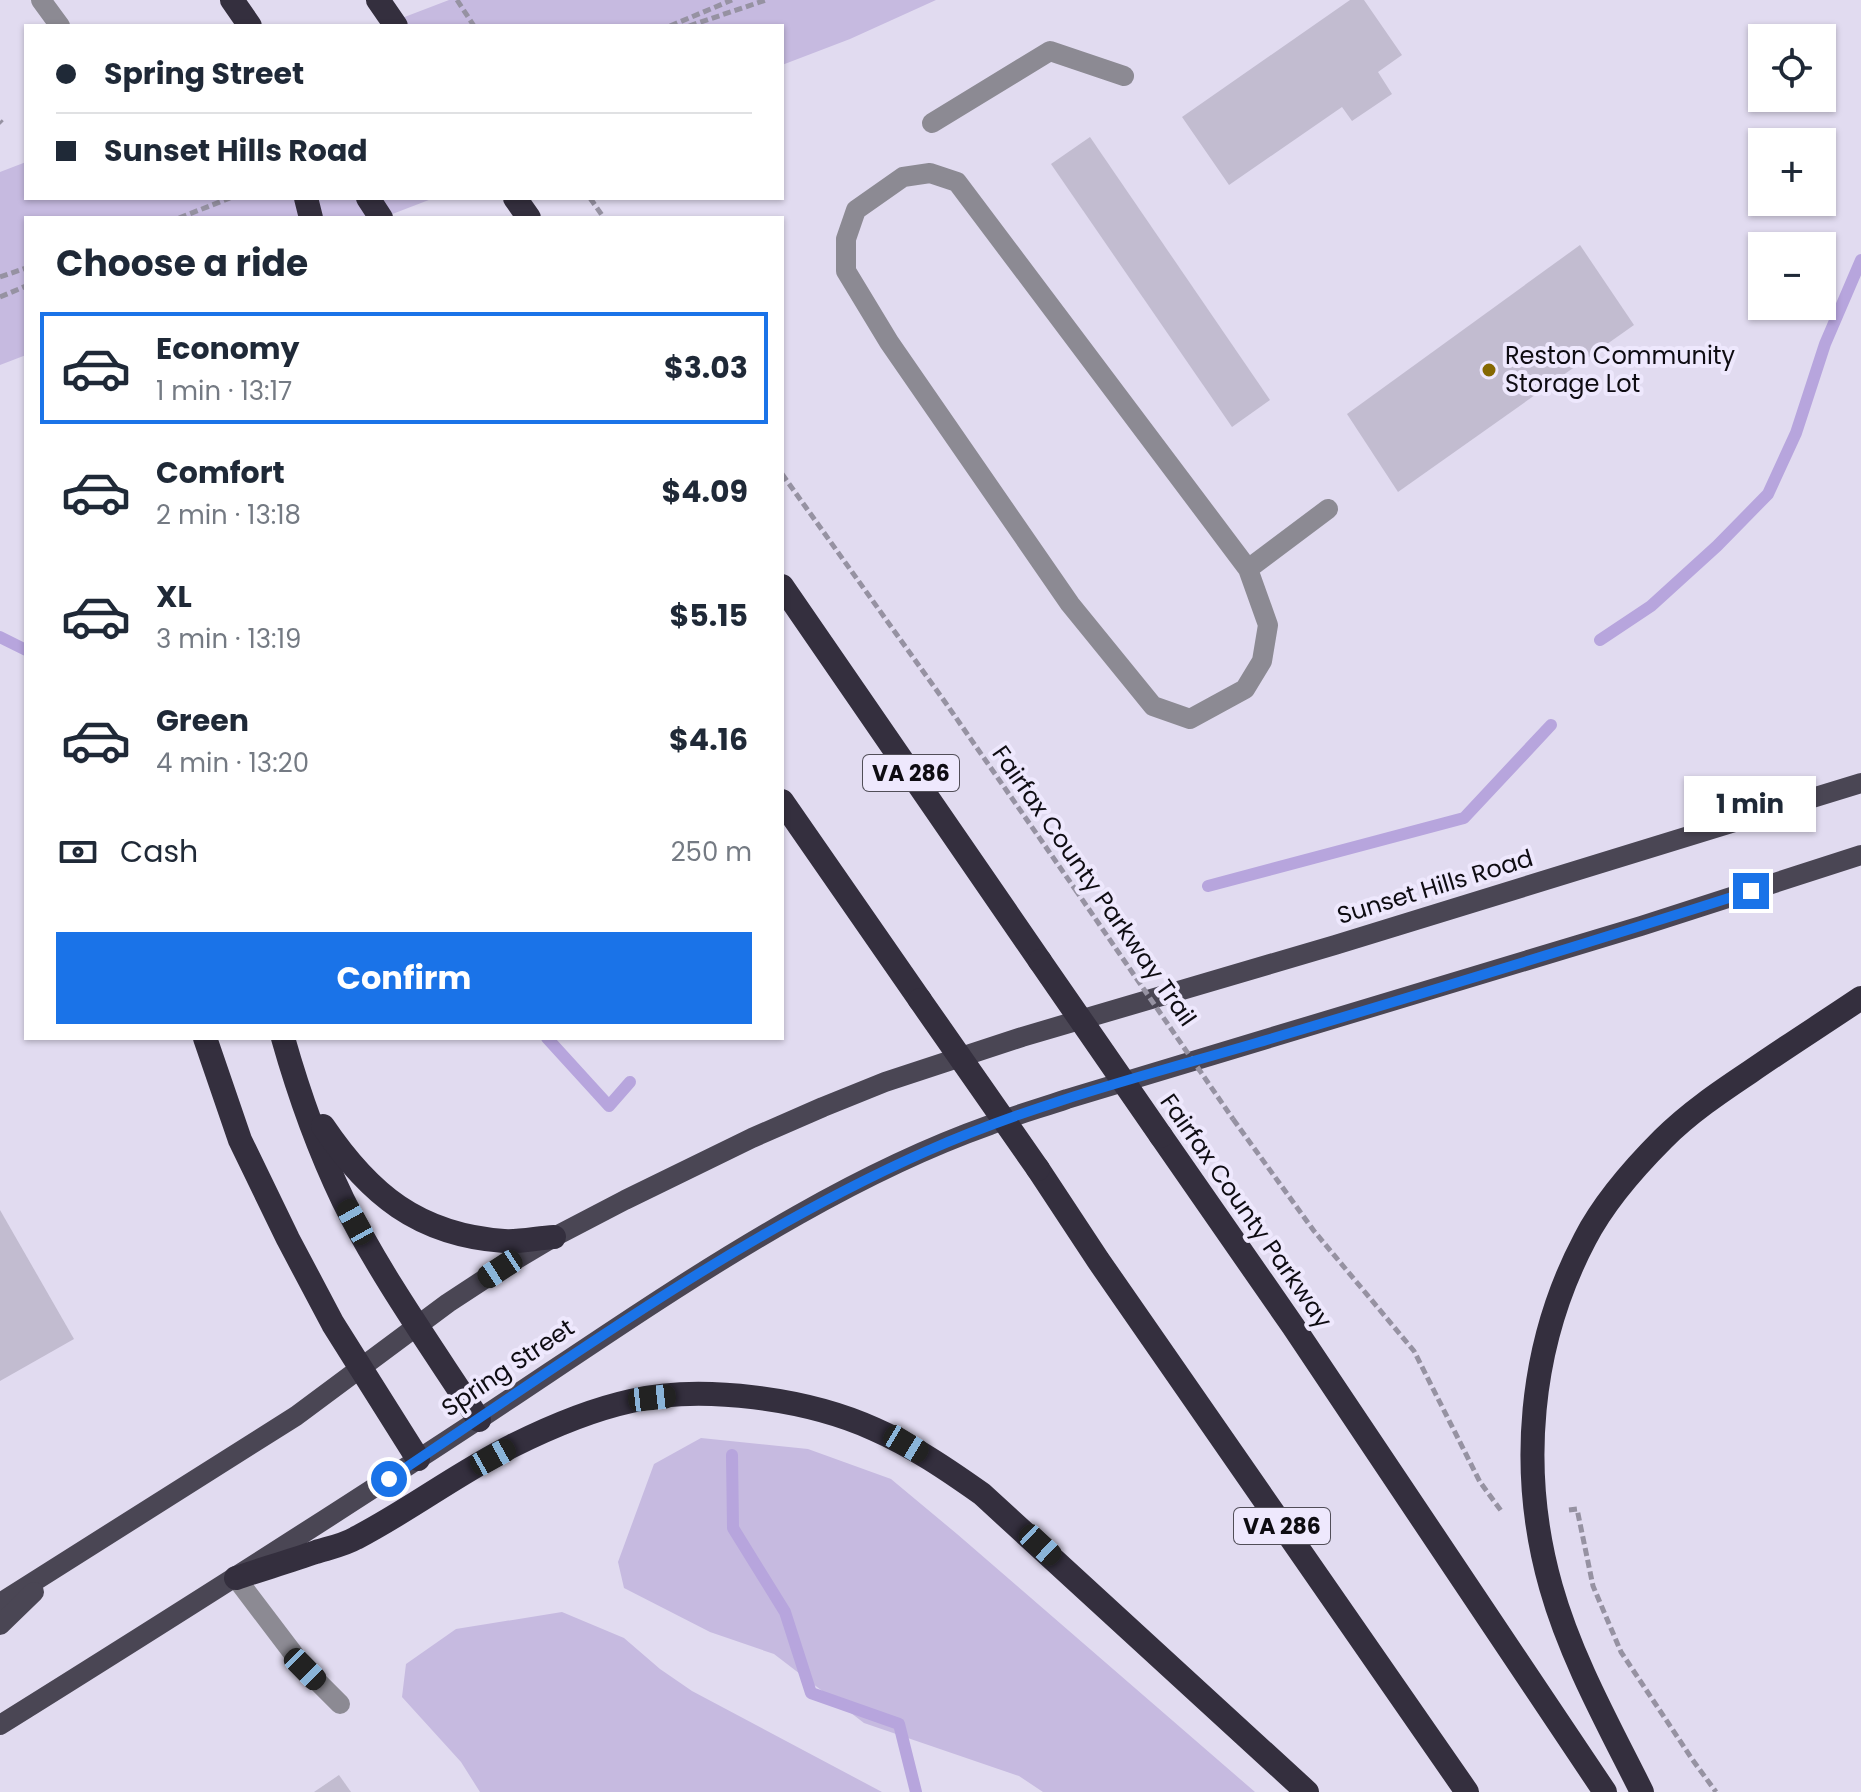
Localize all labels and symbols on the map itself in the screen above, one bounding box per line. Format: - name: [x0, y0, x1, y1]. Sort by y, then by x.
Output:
- place label: Reston Community Storage Lot: [1505, 339, 1736, 400]
- marker: Reston Community Storage Lot: [1480, 361, 1498, 379]
- street label: Fairfax County Parkway Trail: [985, 739, 1204, 1033]
- road number: VA 286: [863, 755, 959, 791]
- callout: 1 min: [1685, 775, 1817, 831]
- street label: Sunset Hills Road: [1333, 841, 1537, 932]
- route end: [1733, 873, 1769, 909]
- street label: Fairfax County Parkway: [1153, 1087, 1340, 1335]
- car: [333, 1195, 377, 1249]
- car: [473, 1246, 527, 1292]
- street label: Spring Street: [435, 1311, 581, 1424]
- car: [627, 1384, 677, 1412]
- car: [879, 1421, 933, 1467]
- car: [466, 1435, 520, 1479]
- route start: [371, 1461, 407, 1497]
- road number: VA 286: [1234, 1508, 1330, 1544]
- car: [1014, 1520, 1066, 1570]
- car: [280, 1644, 330, 1694]

